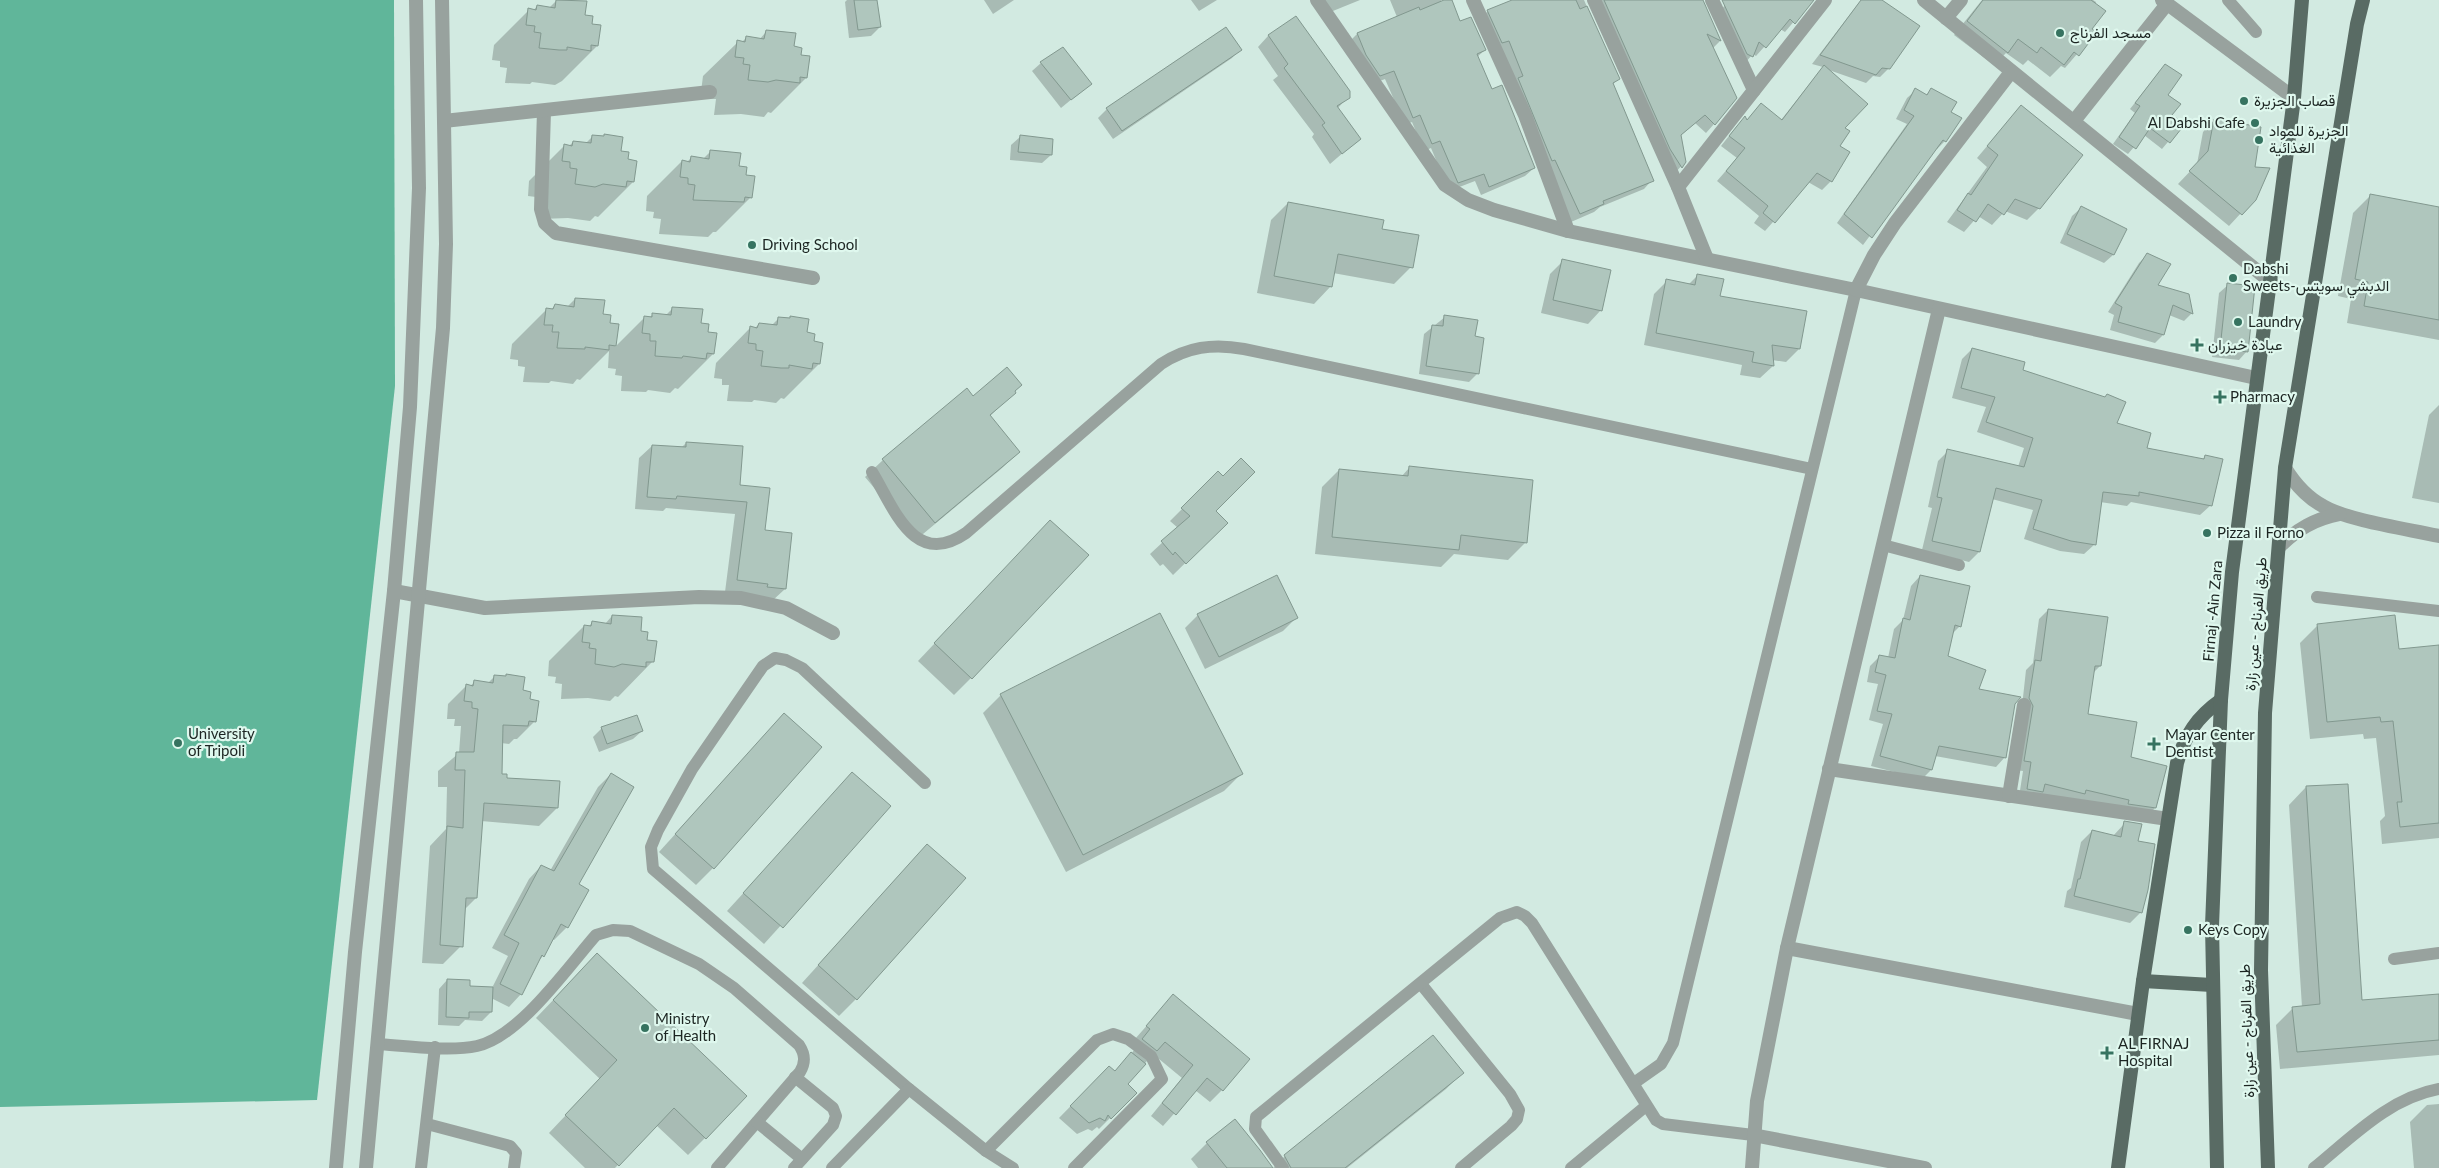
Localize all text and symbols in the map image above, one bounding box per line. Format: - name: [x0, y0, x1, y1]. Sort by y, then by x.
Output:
- place label: مسجد الفرناج: [2070, 23, 2151, 44]
- marker: مسجد الفرناج: [2054, 27, 2066, 39]
- place label: قصاب الجزيرة: [2254, 91, 2335, 110]
- marker: قصاب الجزيرة: [2238, 95, 2250, 107]
- place label: Al Dabshi Cafe: [2148, 113, 2245, 131]
- marker: Al Dabshi Cafe: [2249, 117, 2261, 129]
- place label: الجزيرة للمواد الغذائية: [2269, 121, 2348, 157]
- marker: الجزيرة للمواد الغذائية: [2253, 134, 2265, 146]
- place label: Driving School: [762, 235, 858, 253]
- marker: Driving School: [746, 239, 758, 251]
- place label: Dabshi Sweets-الدبشي سويتس: [2243, 259, 2389, 299]
- marker: Dabshi Sweets-الدبشي سويتس: [2227, 272, 2239, 284]
- place label: Laundry: [2248, 312, 2302, 330]
- marker: Laundry: [2232, 316, 2244, 328]
- place label: عيادة خيزران: [2208, 335, 2283, 354]
- marker: عيادة خيزران: [2190, 338, 2204, 352]
- place label: Pharmacy: [2230, 387, 2295, 405]
- marker: Pharmacy: [2214, 391, 2226, 403]
- place label: Pizza il Forno: [2217, 523, 2304, 541]
- marker: Pizza il Forno: [2201, 527, 2213, 539]
- street label: طريق الفرناج - عين زارة: [2240, 556, 2273, 692]
- street label: Firnaj -Ain Zara: [2199, 560, 2225, 662]
- place label: University of Tripoli: [188, 724, 255, 759]
- place label: Mayar Center Dentist: [2165, 725, 2255, 760]
- marker: University of Tripoli: [172, 737, 184, 749]
- marker: Mayar Center Dentist: [2147, 737, 2161, 751]
- place label: Keys Copy: [2198, 920, 2268, 938]
- marker: Keys Copy: [2182, 924, 2194, 936]
- street label: طريق الفرناج - عين زارة: [2235, 963, 2260, 1098]
- place label: Ministry of Health: [655, 1009, 716, 1044]
- marker: Ministry of Health: [639, 1022, 651, 1034]
- place label: AL FIRNAJ Hospital: [2118, 1034, 2189, 1069]
- marker: AL FIRNAJ Hospital: [2100, 1046, 2114, 1060]

